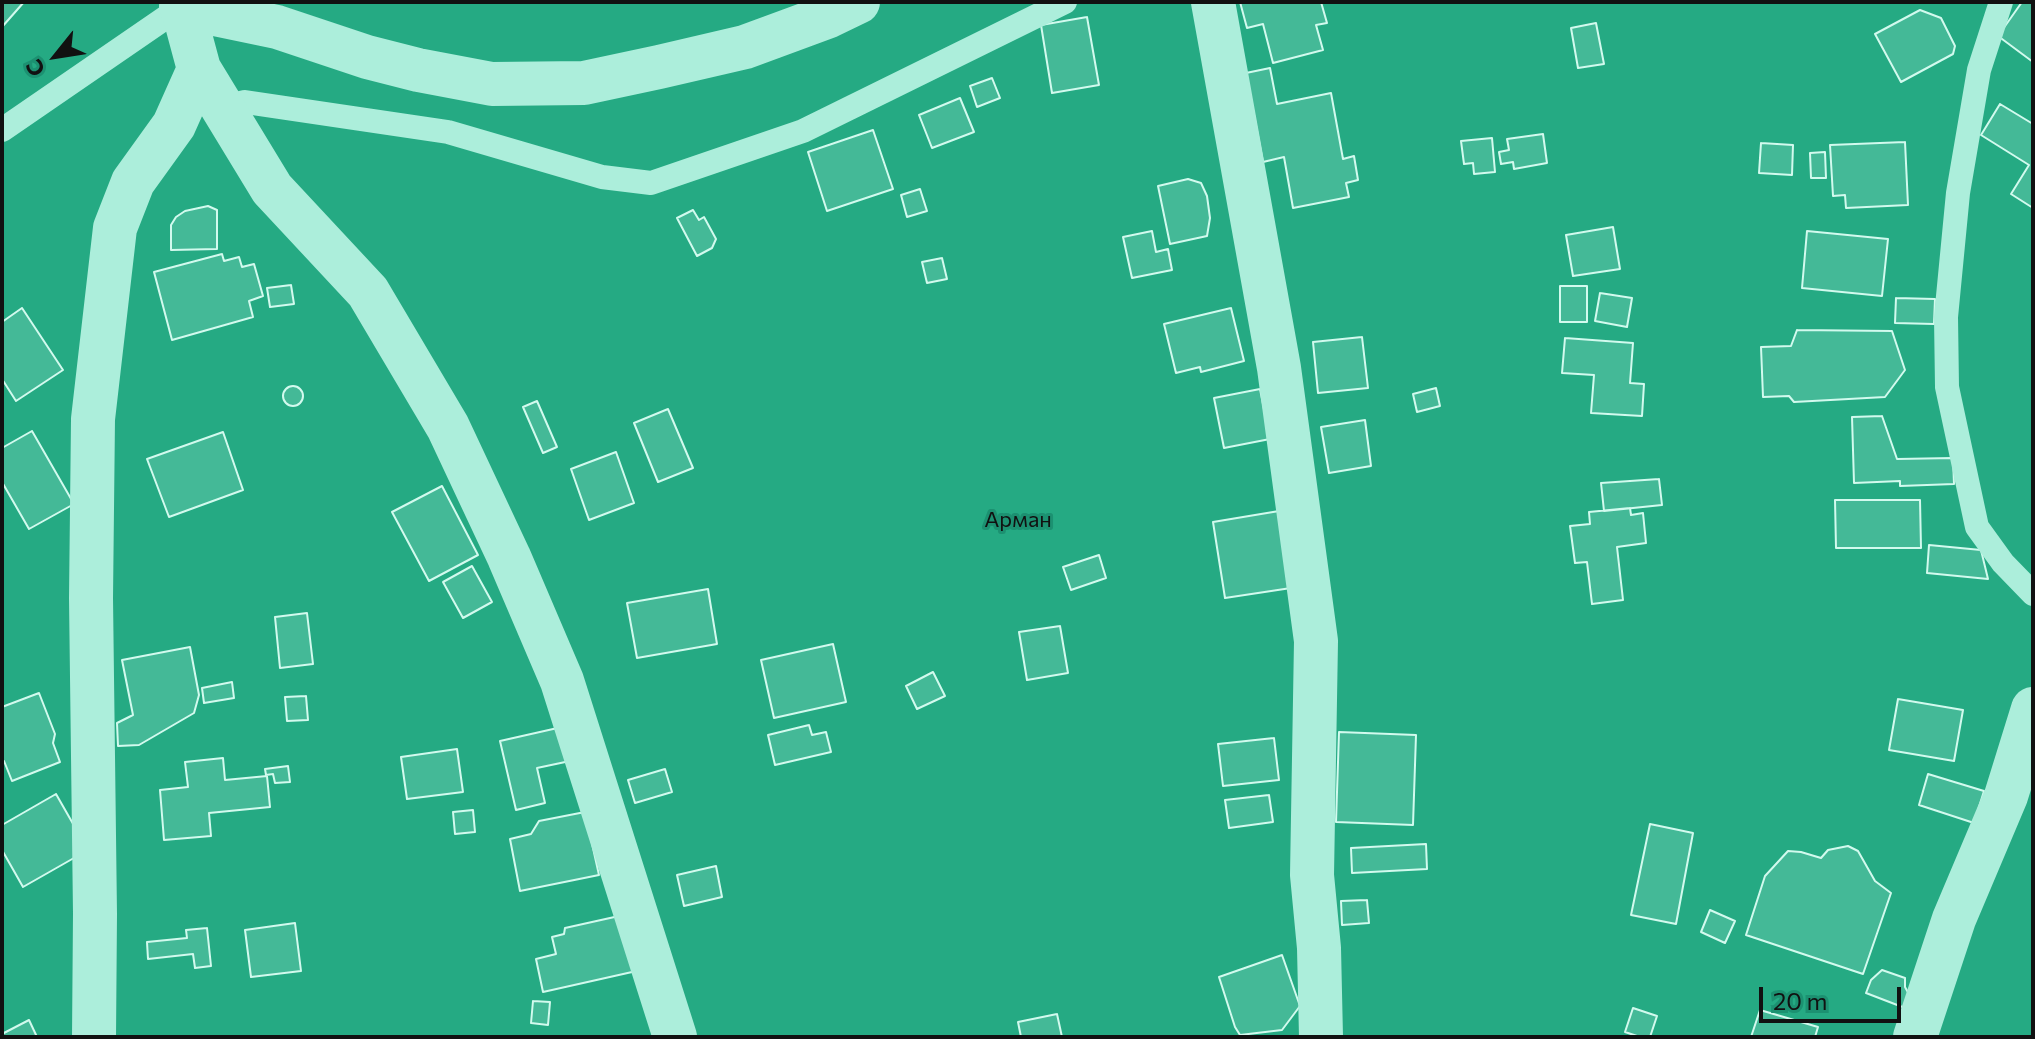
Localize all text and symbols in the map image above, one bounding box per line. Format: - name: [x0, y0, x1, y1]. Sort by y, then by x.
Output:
- north arrow: [16, 16, 96, 96]
- text: С: [19, 55, 50, 82]
- park label: Арман: [984, 507, 1052, 533]
- scale bar: [1763, 971, 1905, 1021]
- text: 20 m: [1773, 986, 1827, 1015]

